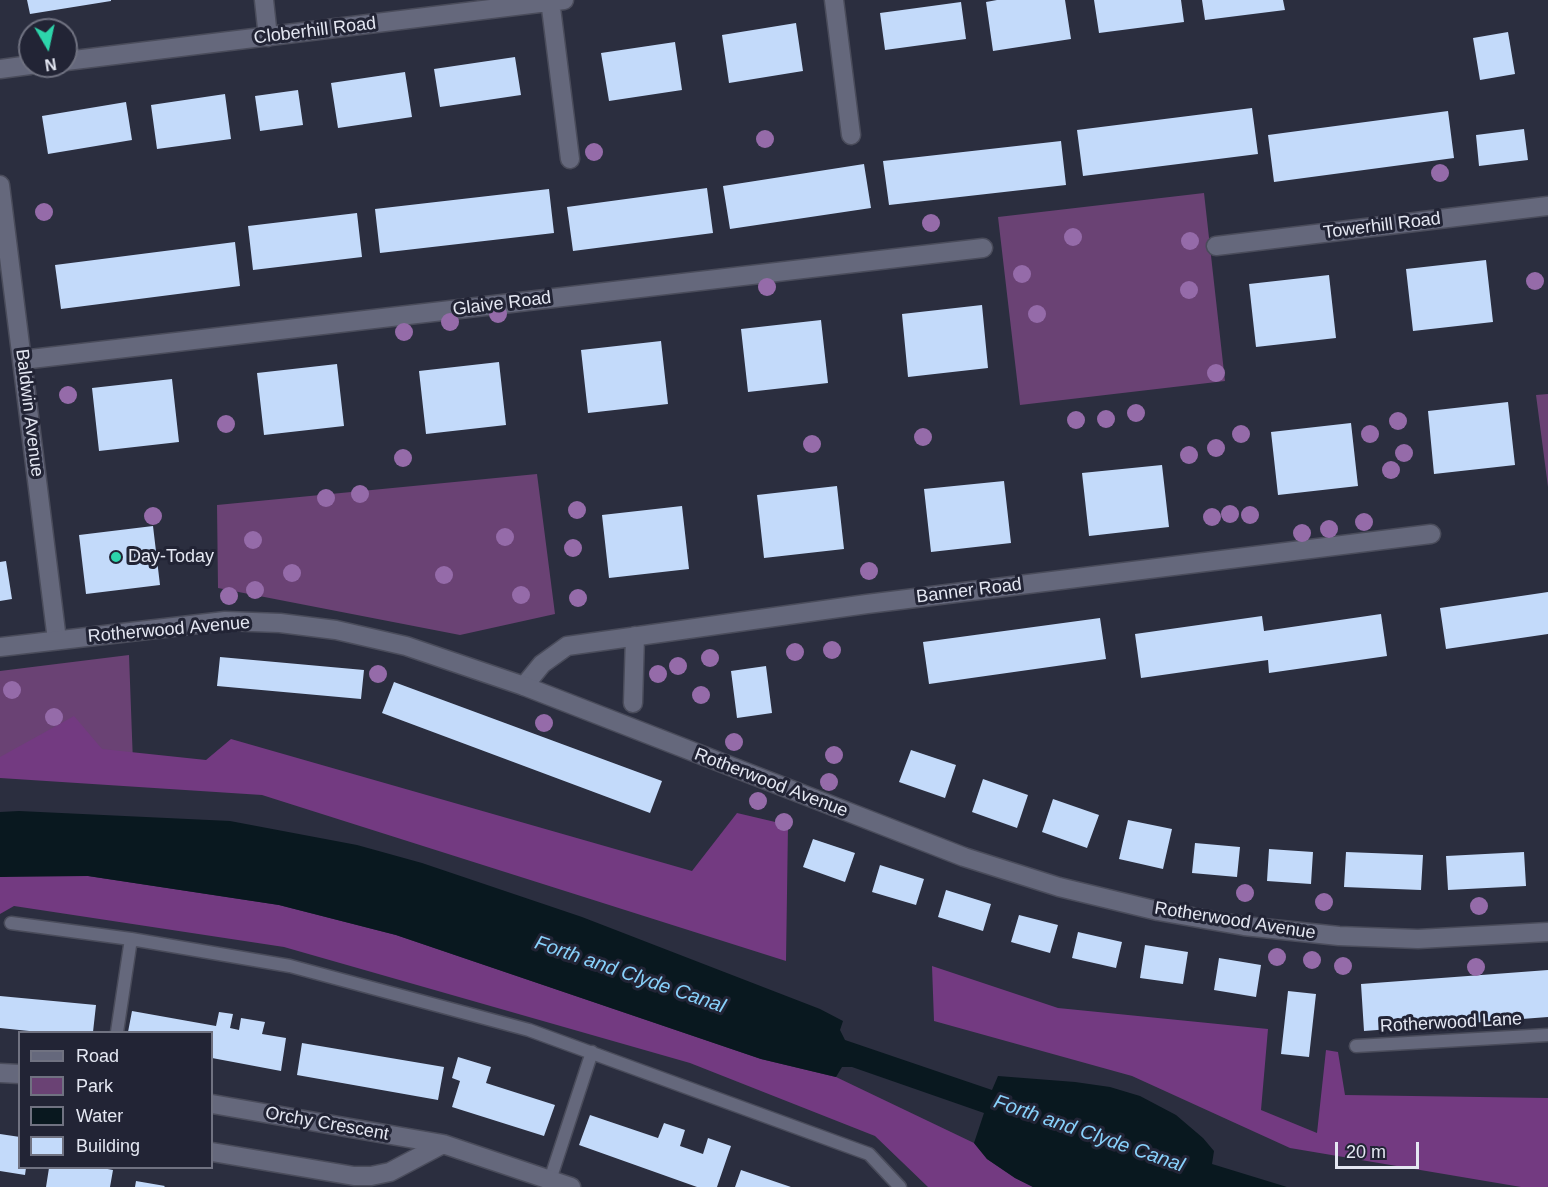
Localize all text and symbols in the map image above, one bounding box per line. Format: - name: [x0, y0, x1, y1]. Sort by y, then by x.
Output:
- street label: Cloberhill Road: [253, 13, 377, 49]
- north arrow: [18, 18, 78, 78]
- text: N: [44, 55, 58, 74]
- street label: Towerhill Road: [1322, 208, 1442, 244]
- street label: Glaive Road: [452, 287, 552, 321]
- street label: Baldwin Avenue: [10, 348, 48, 478]
- place label: Day-Today: [128, 546, 214, 568]
- marker: Day-Today: [109, 550, 123, 564]
- street label: Banner Road: [915, 574, 1023, 608]
- street label: Rotherwood Avenue: [87, 612, 251, 648]
- street label: Rotherwood Avenue: [691, 744, 851, 822]
- street label: Rotherwood Avenue: [1153, 898, 1317, 944]
- water label: Forth and Clyde Canal: [531, 931, 729, 1019]
- street label: Rotherwood Lane: [1379, 1008, 1523, 1038]
- legend: [18, 1031, 213, 1169]
- text: Road: [76, 1046, 119, 1066]
- text: Park: [76, 1076, 113, 1096]
- water label: Forth and Clyde Canal: [990, 1090, 1188, 1178]
- street label: Orchy Crescent: [264, 1103, 390, 1145]
- text: Water: [76, 1106, 123, 1126]
- scale bar: [1338, 1130, 1422, 1168]
- text: Building: [76, 1136, 140, 1156]
- text: 20 m: [1346, 1142, 1386, 1162]

